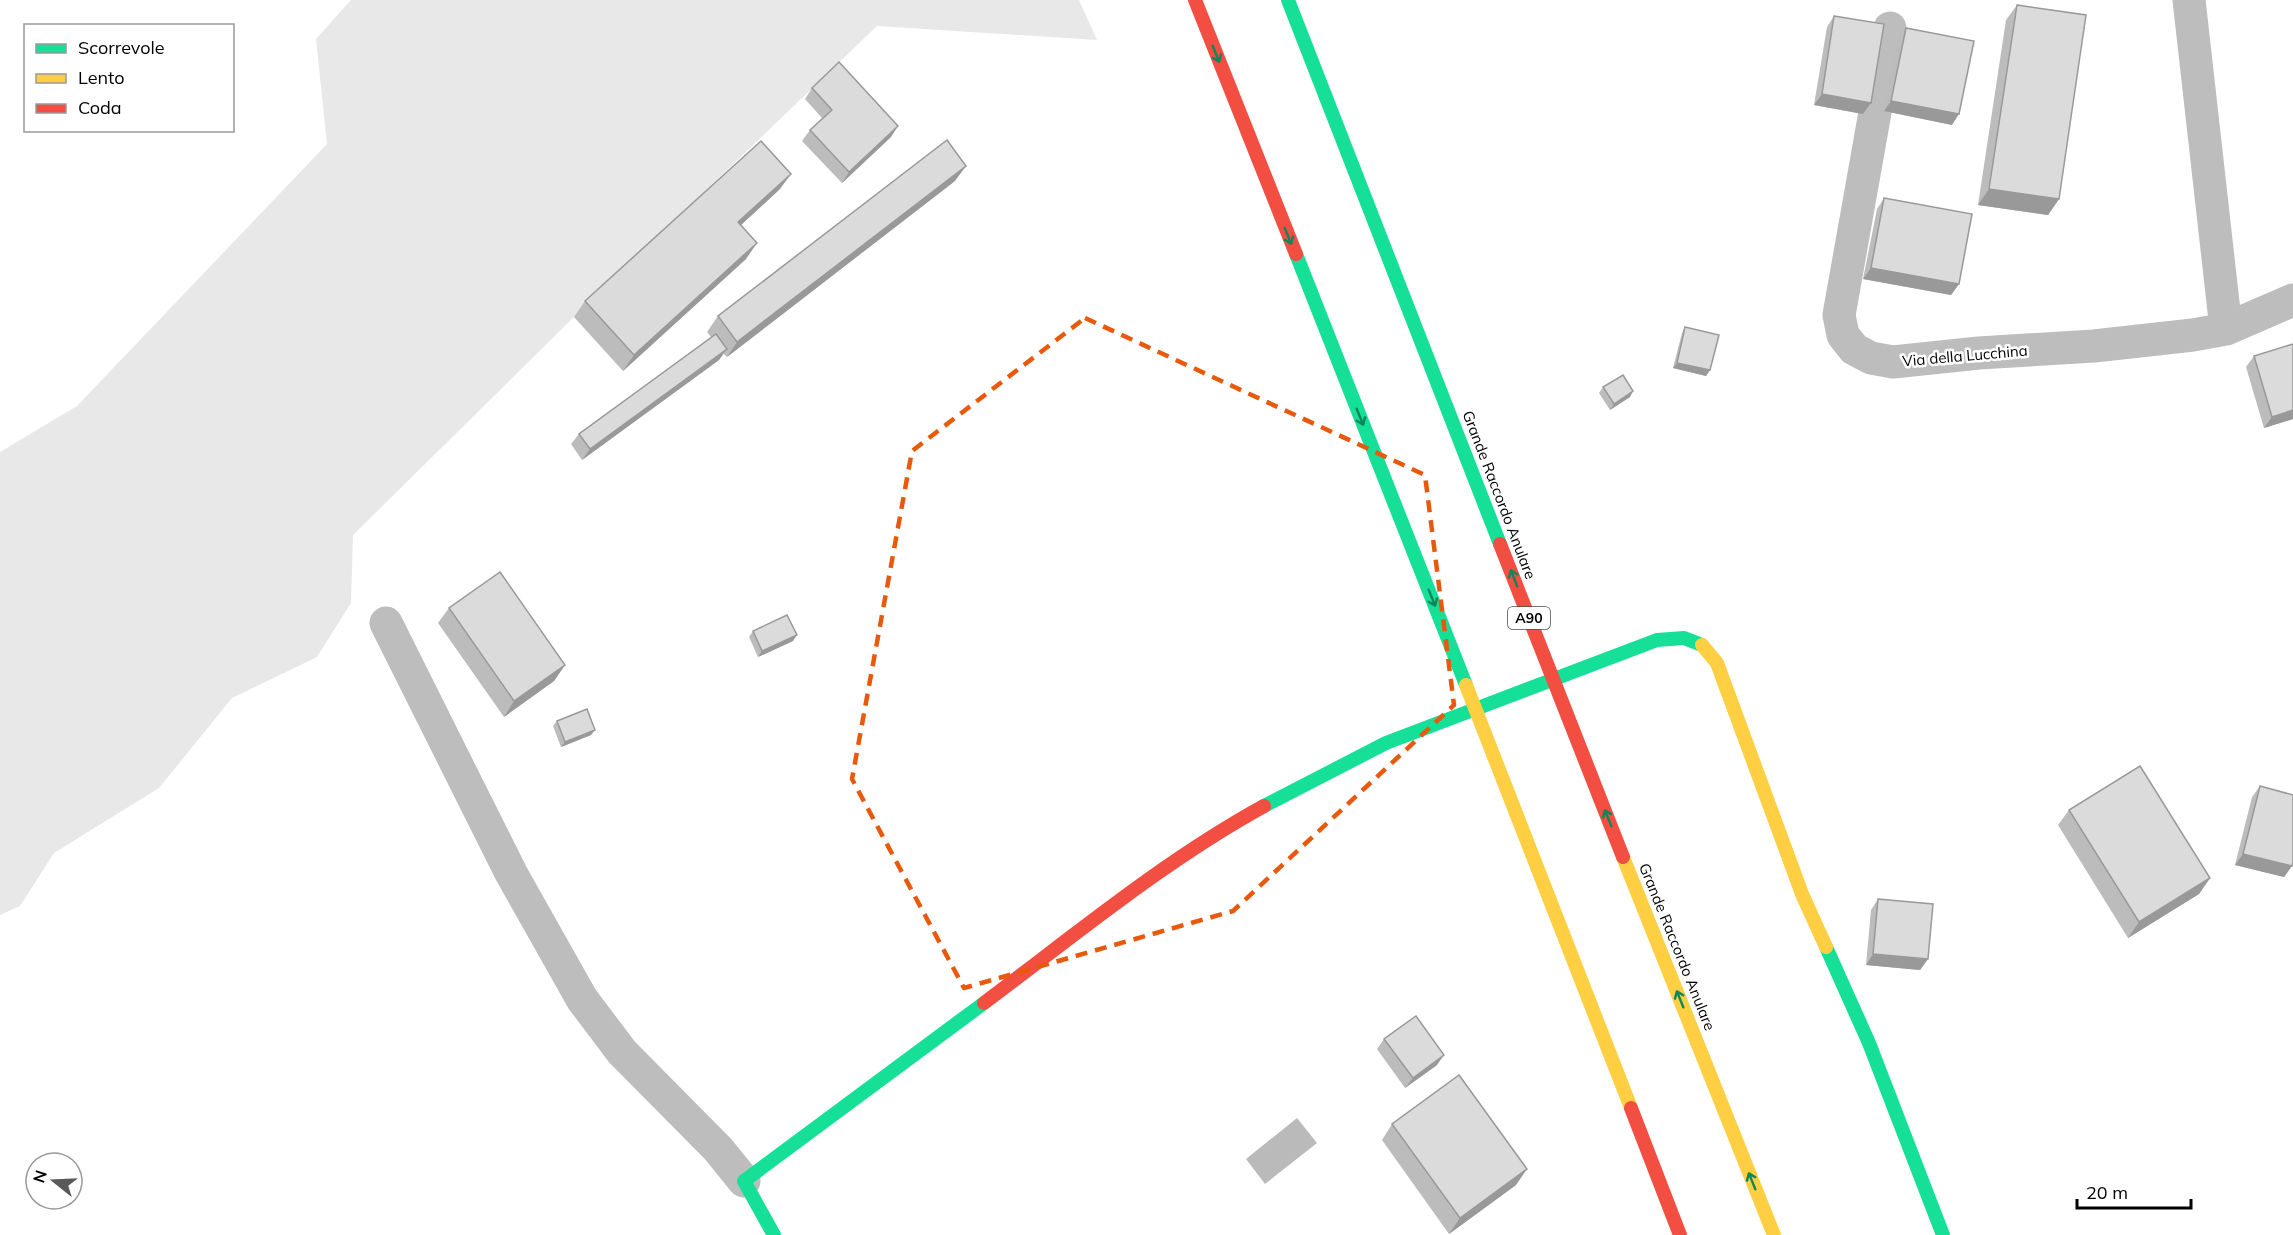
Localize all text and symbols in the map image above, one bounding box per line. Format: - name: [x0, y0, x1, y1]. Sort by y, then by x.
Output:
- legend: [24, 24, 234, 132]
- text: Scorrevole: [78, 36, 165, 59]
- one-way arrow: [1211, 45, 1222, 63]
- text: Lento: [78, 66, 125, 89]
- text: Coda: [78, 96, 122, 119]
- one-way arrow: [1283, 226, 1294, 244]
- street label: Via della Lucchina: [1902, 341, 2028, 370]
- one-way arrow: [1355, 407, 1366, 426]
- street label: Grande Raccordo Anulare: [1459, 408, 1540, 582]
- one-way arrow: [1508, 569, 1519, 588]
- one-way arrow: [1427, 588, 1438, 607]
- road number: A90: [1508, 607, 1550, 629]
- one-way arrow: [1602, 809, 1613, 828]
- street label: Grande Raccordo Anulare: [1635, 860, 1720, 1033]
- one-way arrow: [1674, 991, 1685, 1009]
- north arrow: [24, 1151, 84, 1211]
- text: N: [28, 1168, 51, 1185]
- one-way arrow: [1746, 1172, 1757, 1190]
- scale bar: [2077, 1172, 2191, 1210]
- text: 20 m: [2086, 1181, 2128, 1204]

